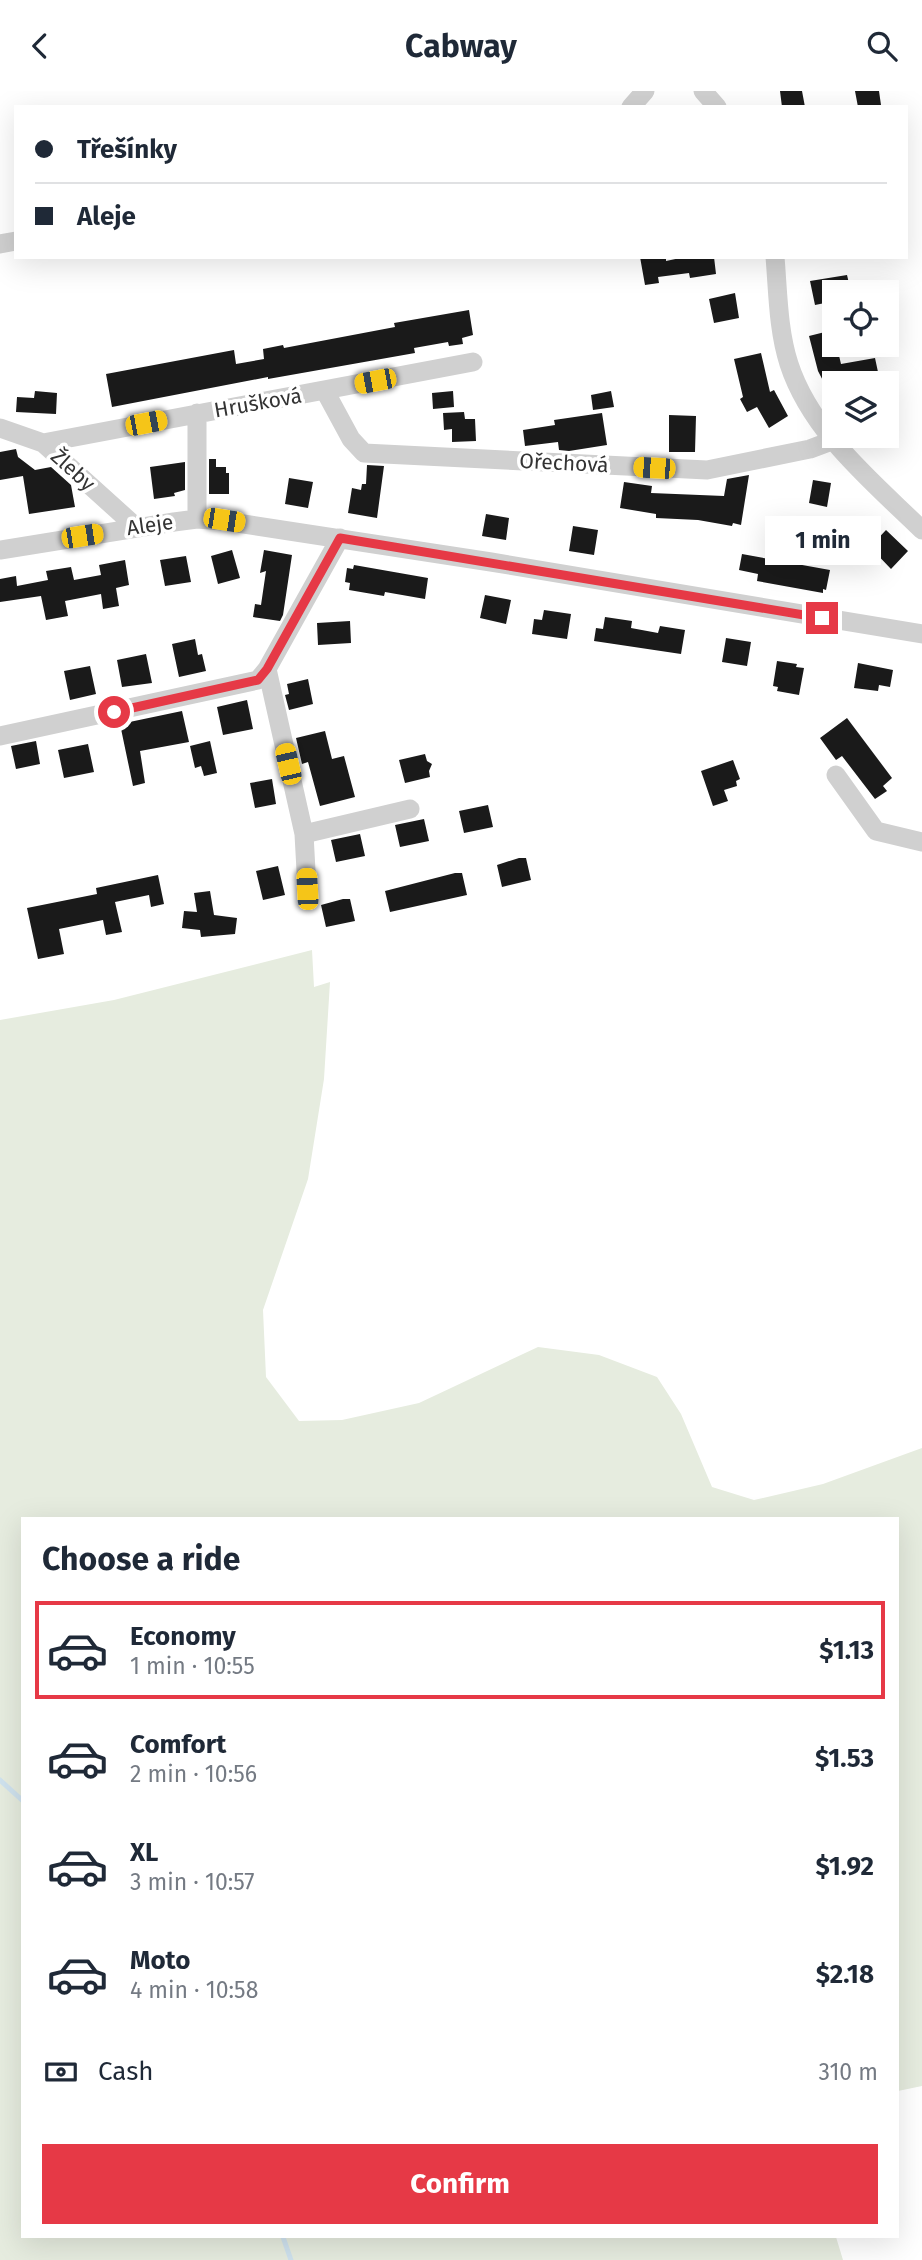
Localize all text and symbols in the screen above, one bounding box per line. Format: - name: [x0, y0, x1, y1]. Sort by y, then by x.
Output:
- icon: back: [21, 27, 59, 65]
- text: Cabway: [405, 27, 517, 65]
- icon: search: [863, 27, 901, 65]
- text: Třešínky: [77, 134, 177, 165]
- text: Aleje: [77, 201, 136, 232]
- map controls: [822, 280, 899, 448]
- button: locate: [822, 280, 899, 357]
- car: [353, 367, 398, 395]
- button: layers: [822, 371, 899, 448]
- street label: Hrušková: [212, 383, 304, 423]
- car: [124, 409, 169, 437]
- street label: Žleby: [45, 443, 101, 497]
- street label: Ořechová: [519, 448, 609, 478]
- car: [633, 456, 676, 480]
- car: [202, 506, 247, 534]
- street label: Aleje: [125, 509, 175, 541]
- callout: 1 min: [764, 517, 880, 566]
- car: [60, 522, 105, 550]
- text: 1 min: [795, 526, 851, 554]
- route end: [806, 602, 838, 634]
- route start: [98, 696, 130, 728]
- car: [274, 741, 303, 787]
- car: [296, 867, 319, 911]
- text: Choose a ride: [42, 1540, 240, 1578]
- icon: car: [46, 1619, 109, 1682]
- text: Economy: [130, 1621, 236, 1652]
- text: $1.13: [819, 1635, 874, 1666]
- text: 1 min · 10:55: [130, 1652, 255, 1680]
- icon: car: [46, 1727, 109, 1790]
- text: Comfort: [130, 1729, 226, 1760]
- text: $1.53: [815, 1743, 874, 1774]
- text: 2 min · 10:56: [130, 1760, 257, 1788]
- icon: car: [46, 1835, 109, 1898]
- text: XL: [130, 1837, 158, 1868]
- text: $1.92: [815, 1851, 874, 1882]
- text: 3 min · 10:57: [130, 1868, 255, 1896]
- icon: car: [46, 1943, 109, 2006]
- text: Moto: [130, 1945, 190, 1976]
- text: $2.18: [816, 1959, 874, 1990]
- text: 4 min · 10:58: [130, 1976, 258, 2004]
- icon: cash: [42, 2053, 80, 2091]
- text: Cash: [98, 2056, 154, 2087]
- text: 310 m: [818, 2058, 878, 2086]
- button: Confirm: [42, 2144, 878, 2224]

